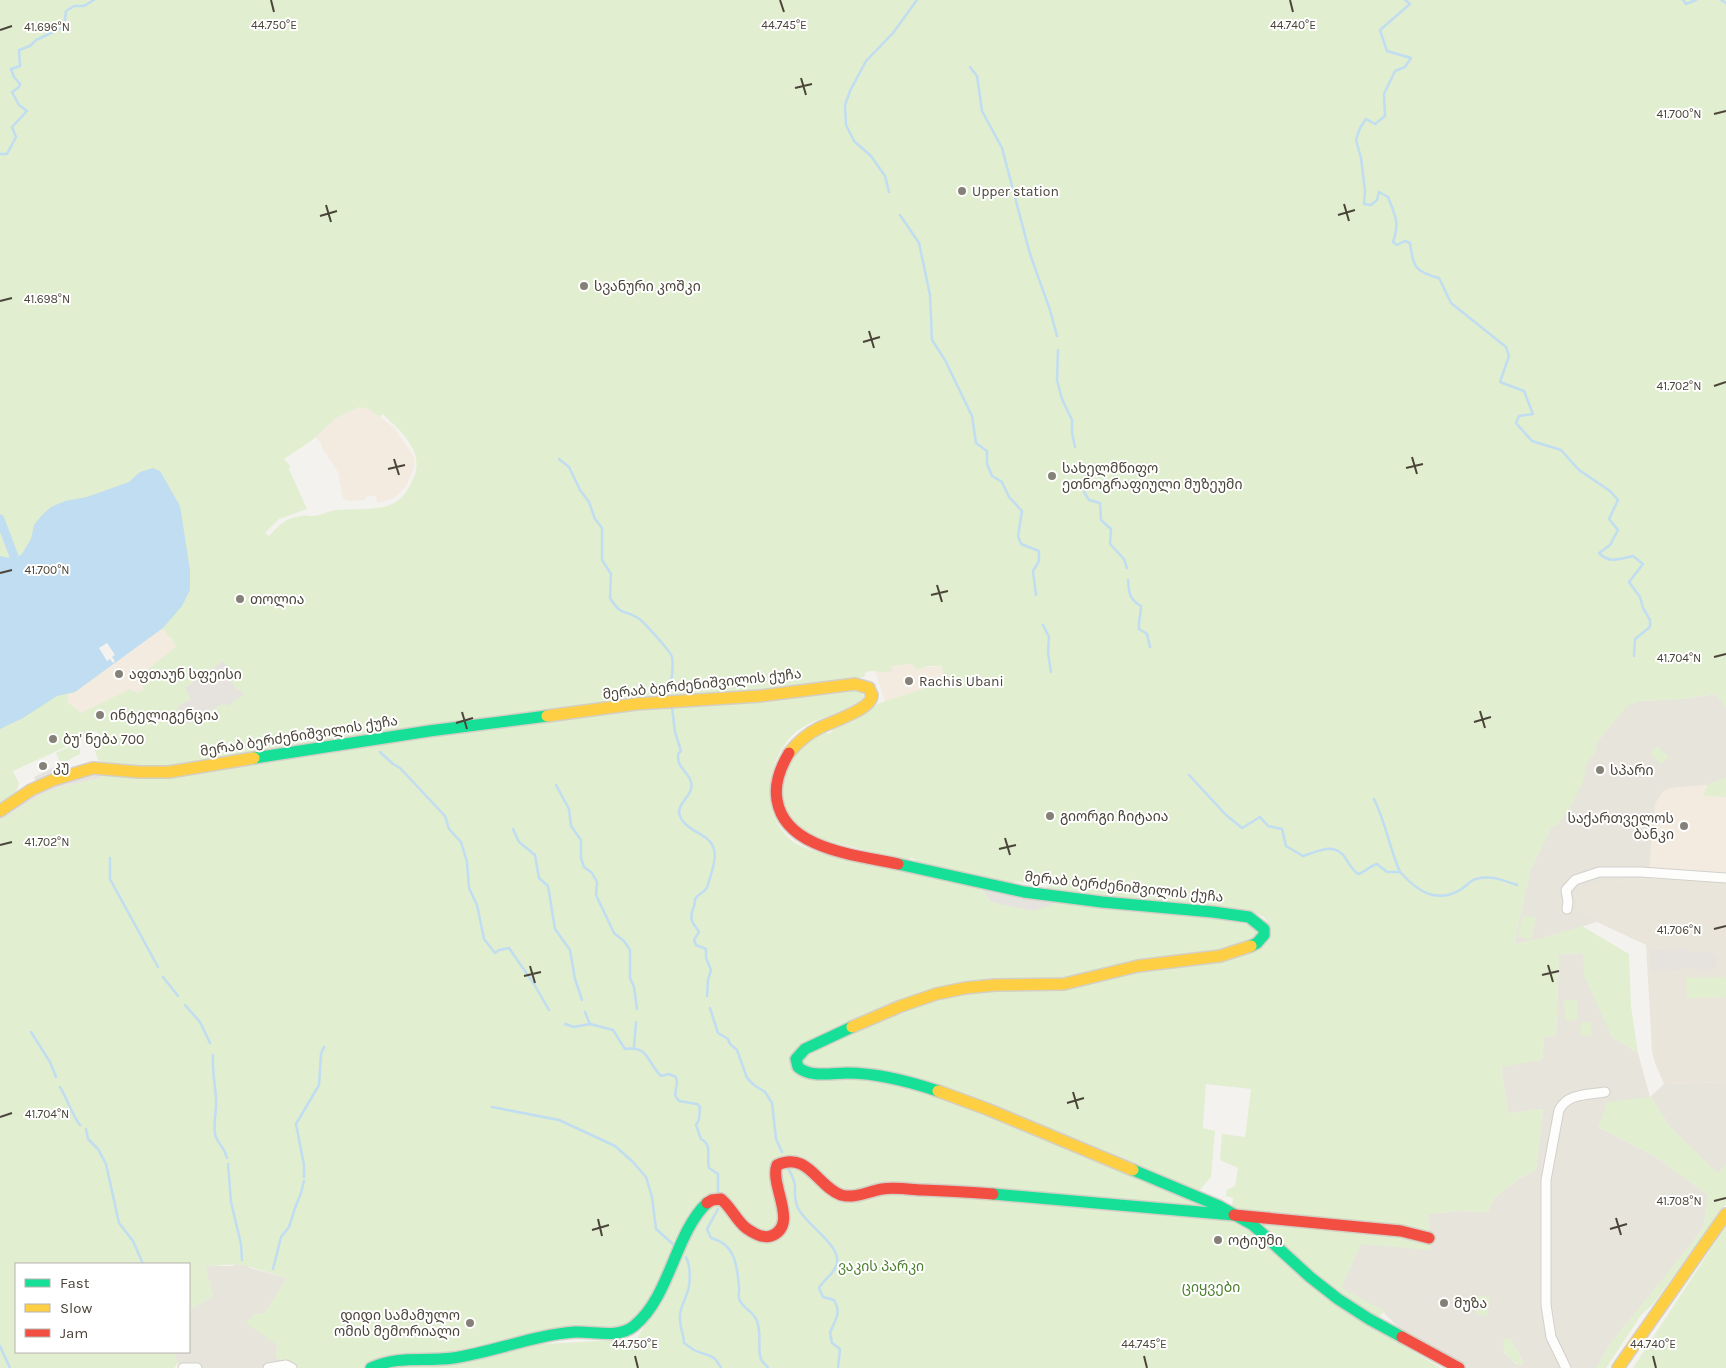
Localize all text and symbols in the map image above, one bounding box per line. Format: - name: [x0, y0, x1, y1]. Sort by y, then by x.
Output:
- text: 44.750°E: [251, 18, 297, 32]
- text: 44.745°E: [761, 18, 807, 32]
- text: 44.740°E: [1270, 18, 1316, 32]
- text: 41.696°N: [24, 20, 70, 34]
- text: 41.700°N: [1657, 107, 1701, 121]
- place label: Upper station: [972, 183, 1059, 200]
- marker: Upper station: [956, 185, 968, 197]
- place label: სვანური კოშკი: [594, 278, 701, 295]
- marker: სვანური კოშკი: [578, 280, 590, 292]
- text: 41.698°N: [24, 292, 70, 306]
- text: 41.702°N: [1657, 379, 1701, 393]
- place label: სახელმწიფო ეთნოგრაფიული მუზეუმი: [1062, 460, 1243, 493]
- marker: სახელმწიფო ეთნოგრაფიული მუზეუმი: [1046, 470, 1058, 482]
- text: 41.700°N: [25, 563, 69, 577]
- place label: თოლია: [250, 591, 305, 608]
- marker: თოლია: [234, 593, 246, 605]
- text: 41.704°N: [1657, 651, 1701, 665]
- street label: მერაბ ბერძენიშვილის ქუჩა: [602, 665, 802, 703]
- place label: აფთაუნ სფეისი: [129, 666, 242, 683]
- marker: აფთაუნ სფეისი: [113, 668, 125, 680]
- place label: Rachis Ubani: [919, 673, 1004, 690]
- marker: Rachis Ubani: [903, 675, 915, 687]
- place label: ინტელიგენცია: [110, 707, 219, 724]
- marker: ინტელიგენცია: [94, 709, 106, 721]
- street label: მერაბ ბერძენიშვილის ქუჩა: [199, 712, 399, 760]
- place label: ბუ' ნება 700: [63, 731, 144, 748]
- marker: ბუ' ნება 700: [47, 733, 59, 745]
- place label: კუ: [53, 758, 69, 775]
- marker: კუ: [37, 760, 49, 772]
- place label: სპარი: [1610, 762, 1653, 779]
- marker: სპარი: [1594, 764, 1606, 776]
- place label: გიორგი ჩიტაია: [1060, 808, 1168, 825]
- marker: გიორგი ჩიტაია: [1044, 810, 1056, 822]
- place label: საქართველოს ბანკი: [1567, 810, 1674, 843]
- marker: საქართველოს ბანკი: [1678, 820, 1690, 832]
- text: 41.702°N: [25, 835, 69, 849]
- street label: მერაბ ბერძენიშვილის ქუჩა: [1024, 868, 1224, 906]
- text: 41.706°N: [1657, 923, 1701, 937]
- text: 41.704°N: [25, 1107, 69, 1121]
- text: 41.708°N: [1656, 1194, 1702, 1208]
- place label: ოტიუმი: [1228, 1232, 1283, 1249]
- marker: ოტიუმი: [1212, 1234, 1224, 1246]
- park label: ვაკის პარკი: [838, 1258, 924, 1275]
- legend: [15, 1263, 190, 1353]
- text: Fast: [60, 1274, 90, 1292]
- park label: ციყვები: [1182, 1279, 1240, 1296]
- place label: მუზა: [1454, 1295, 1487, 1312]
- marker: მუზა: [1438, 1297, 1450, 1309]
- text: Slow: [60, 1299, 92, 1317]
- place label: დიდი სამამულო ომის მემორიალი: [334, 1307, 460, 1340]
- marker: დიდი სამამულო ომის მემორიალი: [464, 1317, 476, 1329]
- text: Jam: [60, 1324, 88, 1342]
- text: 44.750°E: [612, 1337, 658, 1351]
- text: 44.745°E: [1121, 1337, 1167, 1351]
- text: 44.740°E: [1630, 1337, 1676, 1351]

